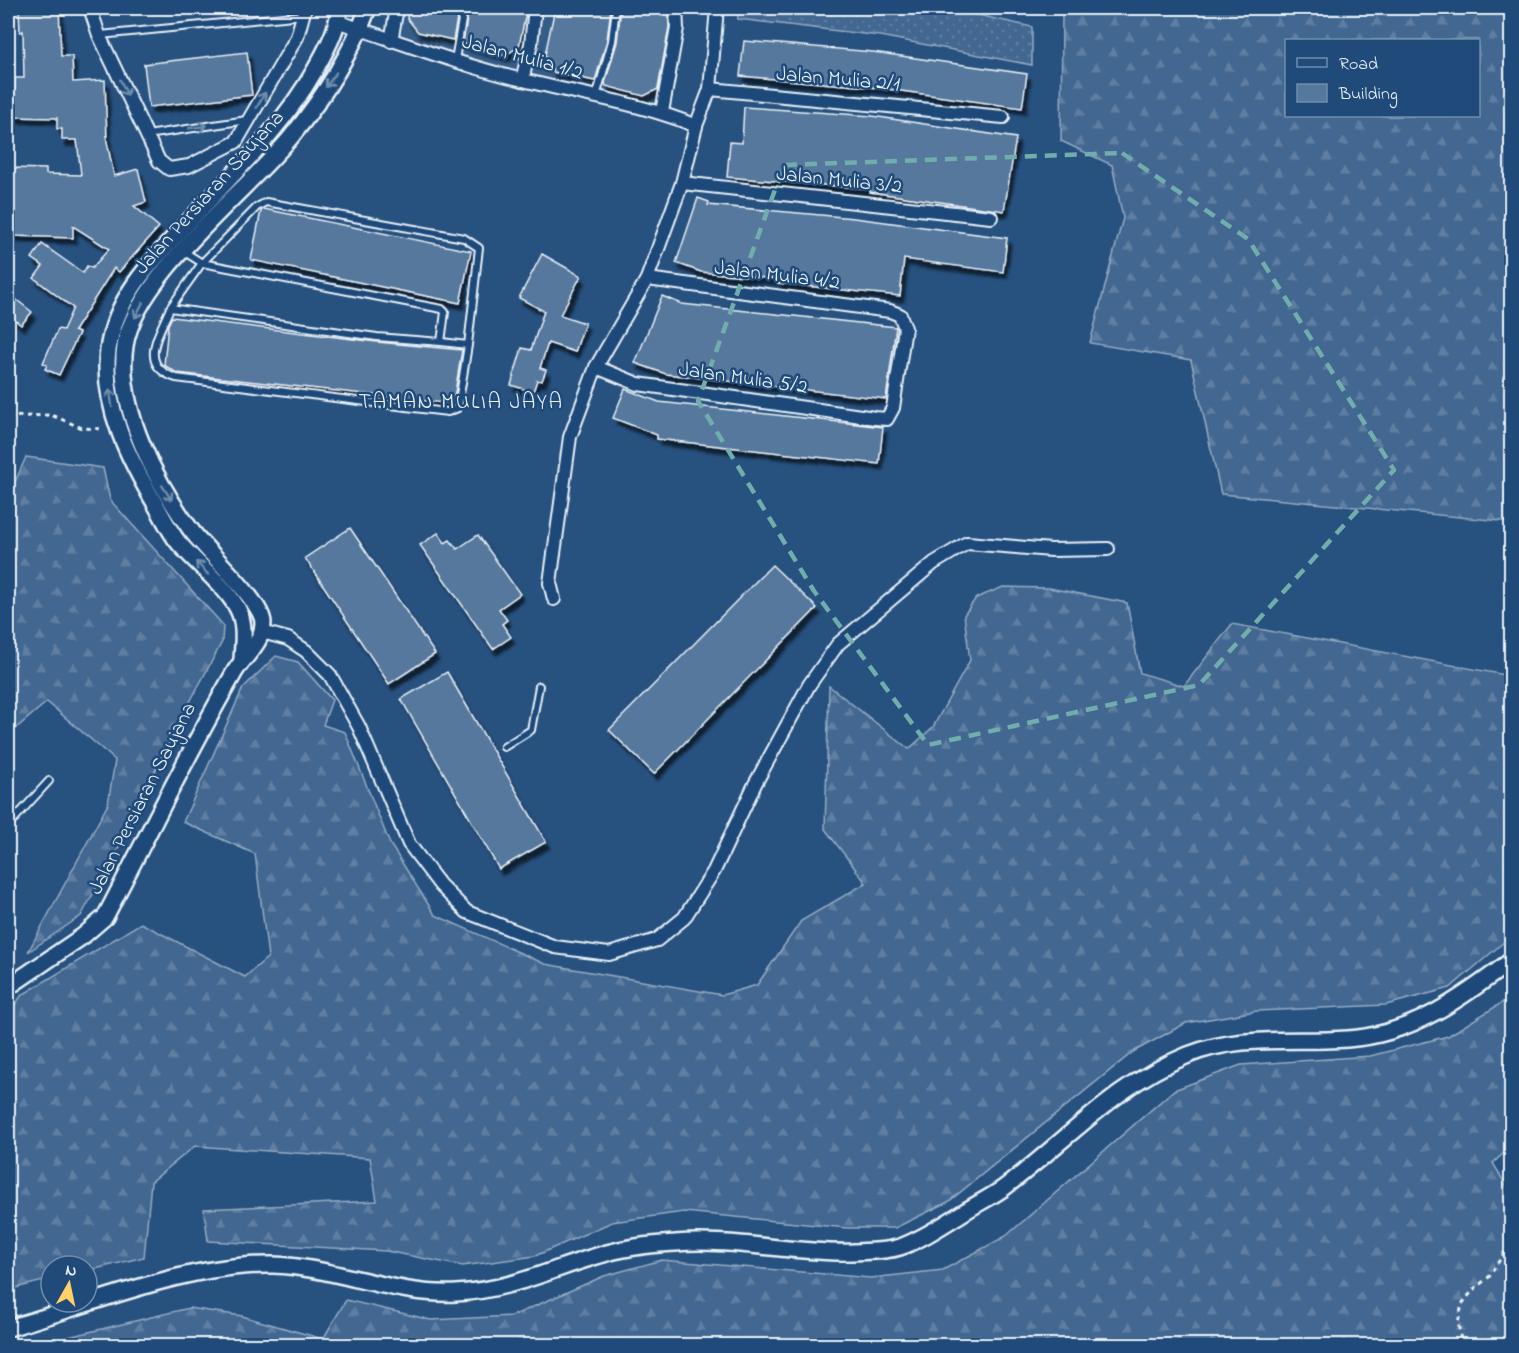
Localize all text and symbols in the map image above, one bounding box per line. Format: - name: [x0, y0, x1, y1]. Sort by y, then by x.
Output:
- street label: Jalan Mulia 1/2: [458, 27, 586, 89]
- legend: [1285, 39, 1480, 117]
- text: Road: [1339, 52, 1378, 78]
- street label: Jalan Mulia 2/1: [775, 60, 902, 100]
- one-way arrow: [325, 72, 337, 88]
- one-way arrow: [119, 78, 131, 96]
- text: Building: [1338, 82, 1398, 109]
- one-way arrow: [255, 92, 267, 109]
- street label: Jalan Persiaran Saujana: [128, 104, 292, 282]
- one-way arrow: [187, 122, 207, 133]
- street label: Jalan Mulia 3/2: [775, 159, 903, 203]
- street label: Jalan Mulia 4/2: [713, 253, 841, 299]
- one-way arrow: [133, 300, 145, 318]
- street label: Jalan Mulia 5/2: [677, 355, 809, 403]
- district label: TAMAN MULIA JAYA: [359, 387, 563, 419]
- one-way arrow: [105, 389, 116, 409]
- one-way arrow: [161, 484, 173, 501]
- one-way arrow: [195, 561, 209, 576]
- street label: Jalan Persiaran Saujana: [81, 698, 205, 900]
- north arrow: [39, 1254, 99, 1314]
- text: N: [64, 1258, 78, 1284]

